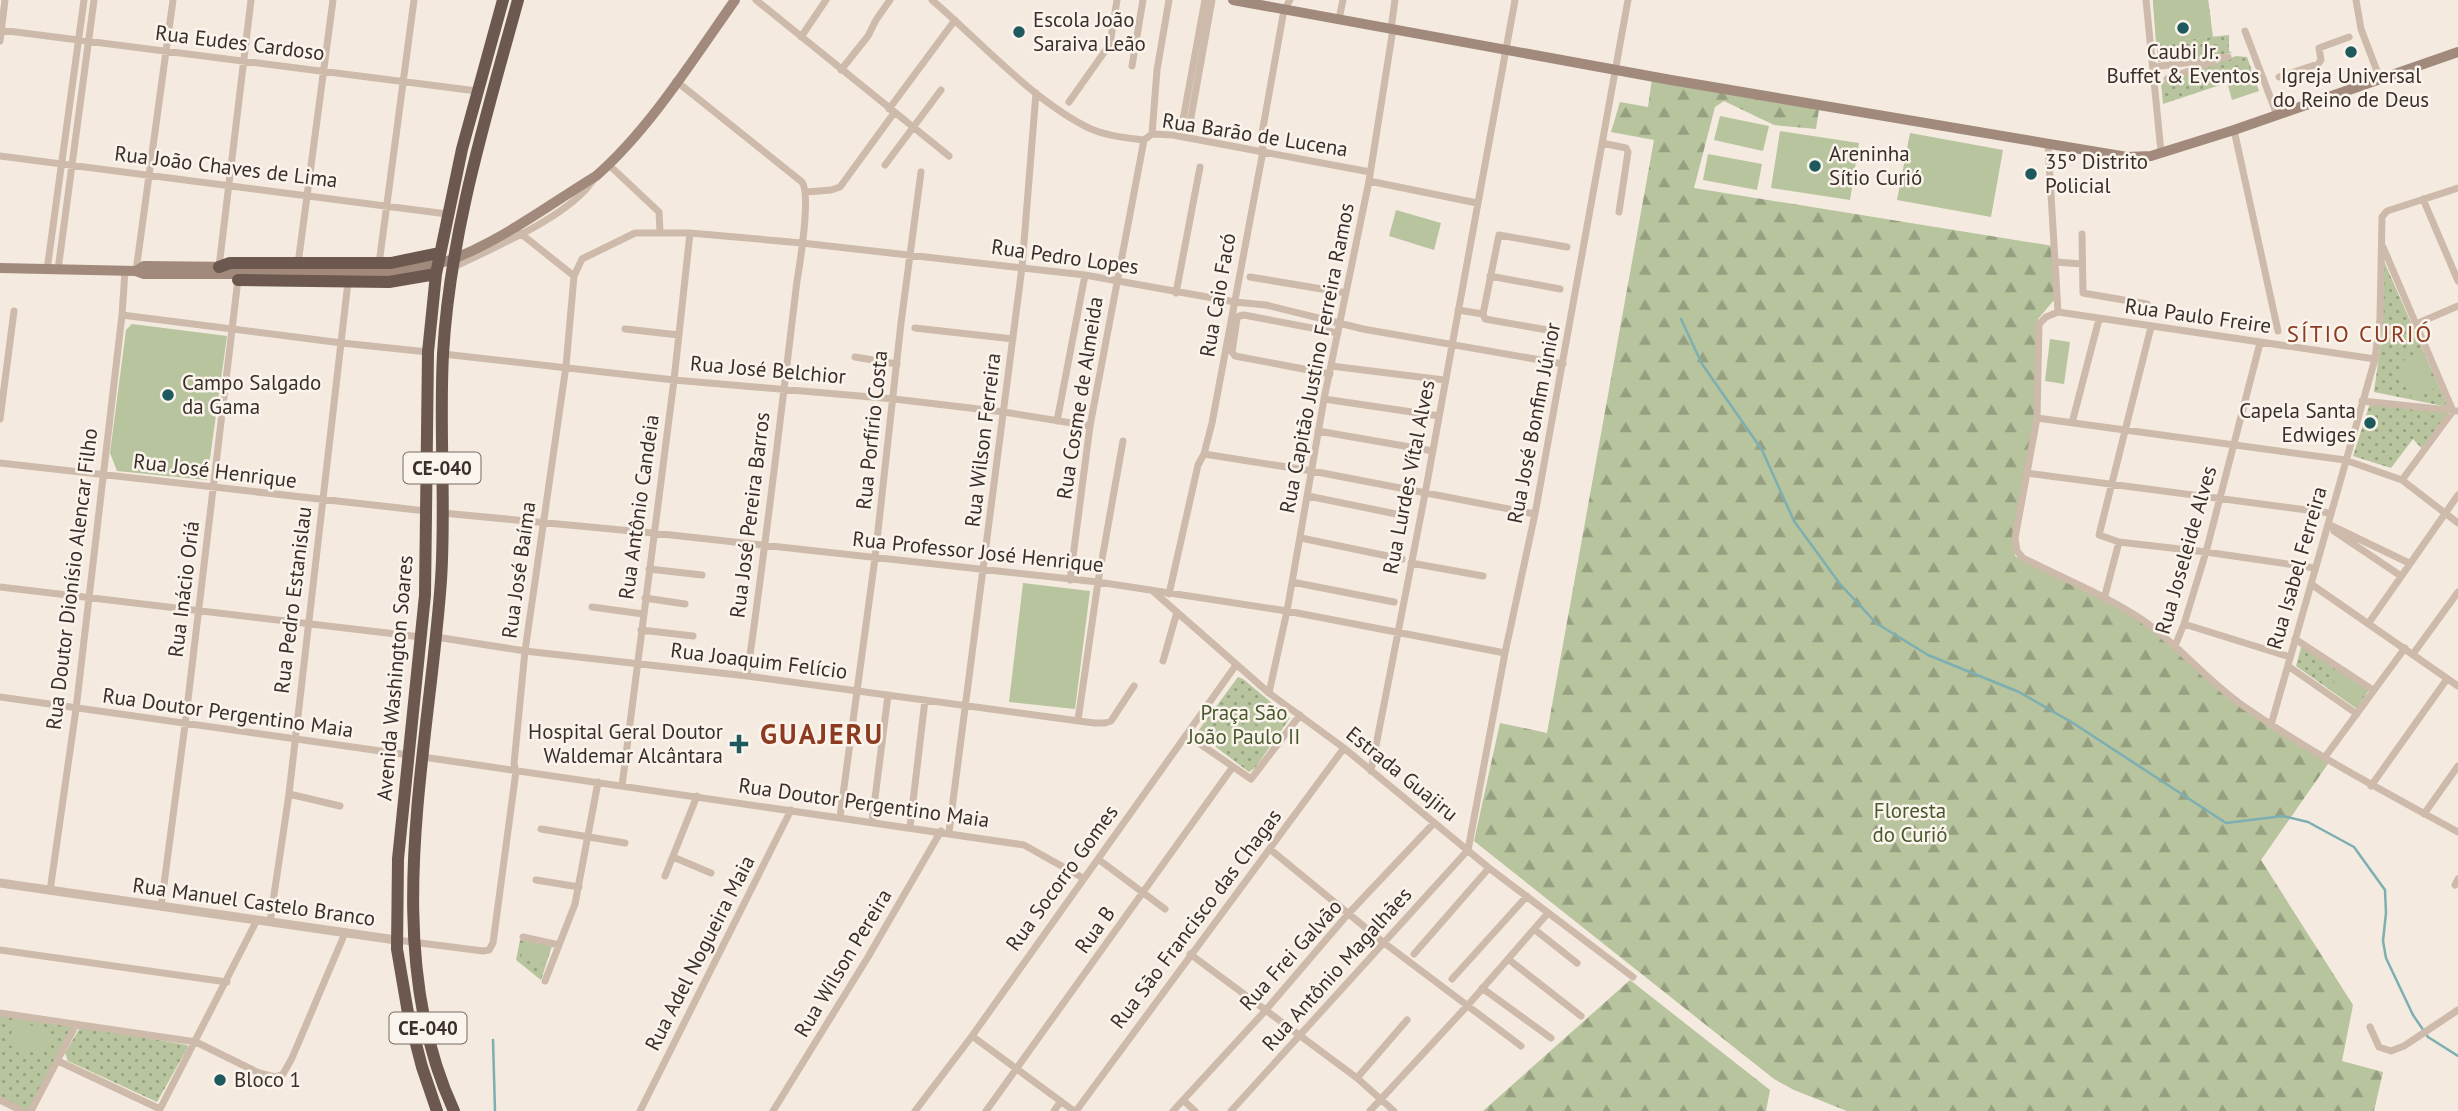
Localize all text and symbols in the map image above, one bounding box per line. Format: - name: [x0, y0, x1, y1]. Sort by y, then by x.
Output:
- place label: Escola João Saraiva Leão: [1033, 6, 1146, 57]
- street label: Rua Eudes Cardoso: [154, 19, 326, 66]
- marker: Caubi Jr. Buffet & Eventos: [2175, 20, 2191, 36]
- marker: Escola João Saraiva Leão: [1011, 24, 1027, 40]
- place label: Caubi Jr. Buffet & Eventos: [2106, 38, 2260, 89]
- marker: Igreja Universal do Reino de Deus: [2343, 44, 2359, 60]
- place label: Igreja Universal do Reino de Deus: [2273, 62, 2429, 113]
- street label: Rua Barão de Lucena: [1160, 106, 1350, 163]
- street label: Rua João Chaves de Lima: [113, 139, 339, 194]
- place label: Areninha Sítio Curió: [1829, 140, 1922, 191]
- place label: 35º Distrito Policial: [2045, 148, 2148, 199]
- marker: Areninha Sítio Curió: [1807, 158, 1823, 174]
- marker: 35º Distrito Policial: [2023, 166, 2039, 182]
- street label: Rua Capitão Justino Ferreira Ramos: [1273, 200, 1360, 515]
- street label: Rua Caio Facó: [1193, 231, 1242, 359]
- street label: Rua Pedro Lopes: [990, 233, 1140, 280]
- street label: Rua Paulo Freire: [2123, 292, 2273, 339]
- street label: Rua Cosme de Almeida: [1050, 295, 1109, 501]
- district label: SÍTIO CURIÓ: [2287, 319, 2433, 348]
- street label: Rua José Bonfim Júnior: [1501, 320, 1566, 526]
- street label: Rua José Belchior: [689, 349, 847, 390]
- street label: Rua Porfírio Costa: [850, 349, 893, 511]
- street label: Rua Wilson Ferreira: [958, 351, 1007, 529]
- place label: Campo Salgado da Gama: [182, 369, 321, 420]
- street label: Rua Lurdes Vítal Alves: [1376, 377, 1441, 576]
- marker: Campo Salgado da Gama: [160, 387, 176, 403]
- place label: Capela Santa Edwiges: [2239, 397, 2356, 448]
- street label: Rua José Pereira Barros: [723, 410, 776, 620]
- street label: Rua Antônio Candeia: [612, 413, 665, 601]
- marker: Capela Santa Edwiges: [2362, 415, 2378, 431]
- street label: Rua Doutor Dionísio Alencar Filho: [40, 427, 103, 731]
- street label: Rua José Henrique: [132, 447, 298, 494]
- road number: CE-040: [404, 453, 480, 484]
- street label: Rua Joseleide Alves: [2149, 463, 2222, 637]
- street label: Rua Isabel Ferreira: [2260, 483, 2333, 653]
- street label: Rua José Baíma: [496, 500, 541, 640]
- street label: Rua Pedro Estanislau: [268, 505, 317, 695]
- street label: Rua Inácio Oriá: [162, 519, 205, 659]
- street label: Rua Professor José Henrique: [851, 525, 1105, 578]
- street label: Avenida Washington Soares: [370, 554, 419, 802]
- street label: Rua Joaquim Felício: [669, 636, 849, 685]
- street label: Rua Doutor Pergentino Maia: [101, 682, 355, 743]
- park label: Praça São João Paulo II: [1187, 699, 1300, 750]
- district label: GUAJERU: [760, 715, 884, 752]
- place label: Hospital Geral Doutor Waldemar Alcântara: [528, 718, 723, 769]
- street label: Estrada Guajiru: [1341, 720, 1464, 827]
- marker: Hospital Geral Doutor Waldemar Alcântara: [729, 734, 749, 754]
- street label: Rua Doutor Pergentino Maia: [737, 772, 991, 833]
- park label: Floresta do Curió: [1872, 797, 1948, 848]
- street label: Rua Socorro Gomes: [1000, 799, 1124, 956]
- street label: Rua São Francisco das Chagas: [1104, 803, 1287, 1034]
- street label: Rua Adel Nogueira Maia: [639, 851, 760, 1055]
- street label: Rua Manuel Castelo Branco: [131, 871, 377, 932]
- street label: Rua Antônio Magalhães: [1256, 881, 1417, 1056]
- street label: Rua Wilson Pereira: [788, 884, 897, 1042]
- street label: Rua Frei Galvão: [1234, 893, 1348, 1016]
- street label: Rua B: [1068, 901, 1121, 959]
- road number: CE-040: [390, 1012, 466, 1044]
- place label: Bloco 1: [234, 1066, 301, 1093]
- marker: Bloco 1: [212, 1072, 228, 1088]

